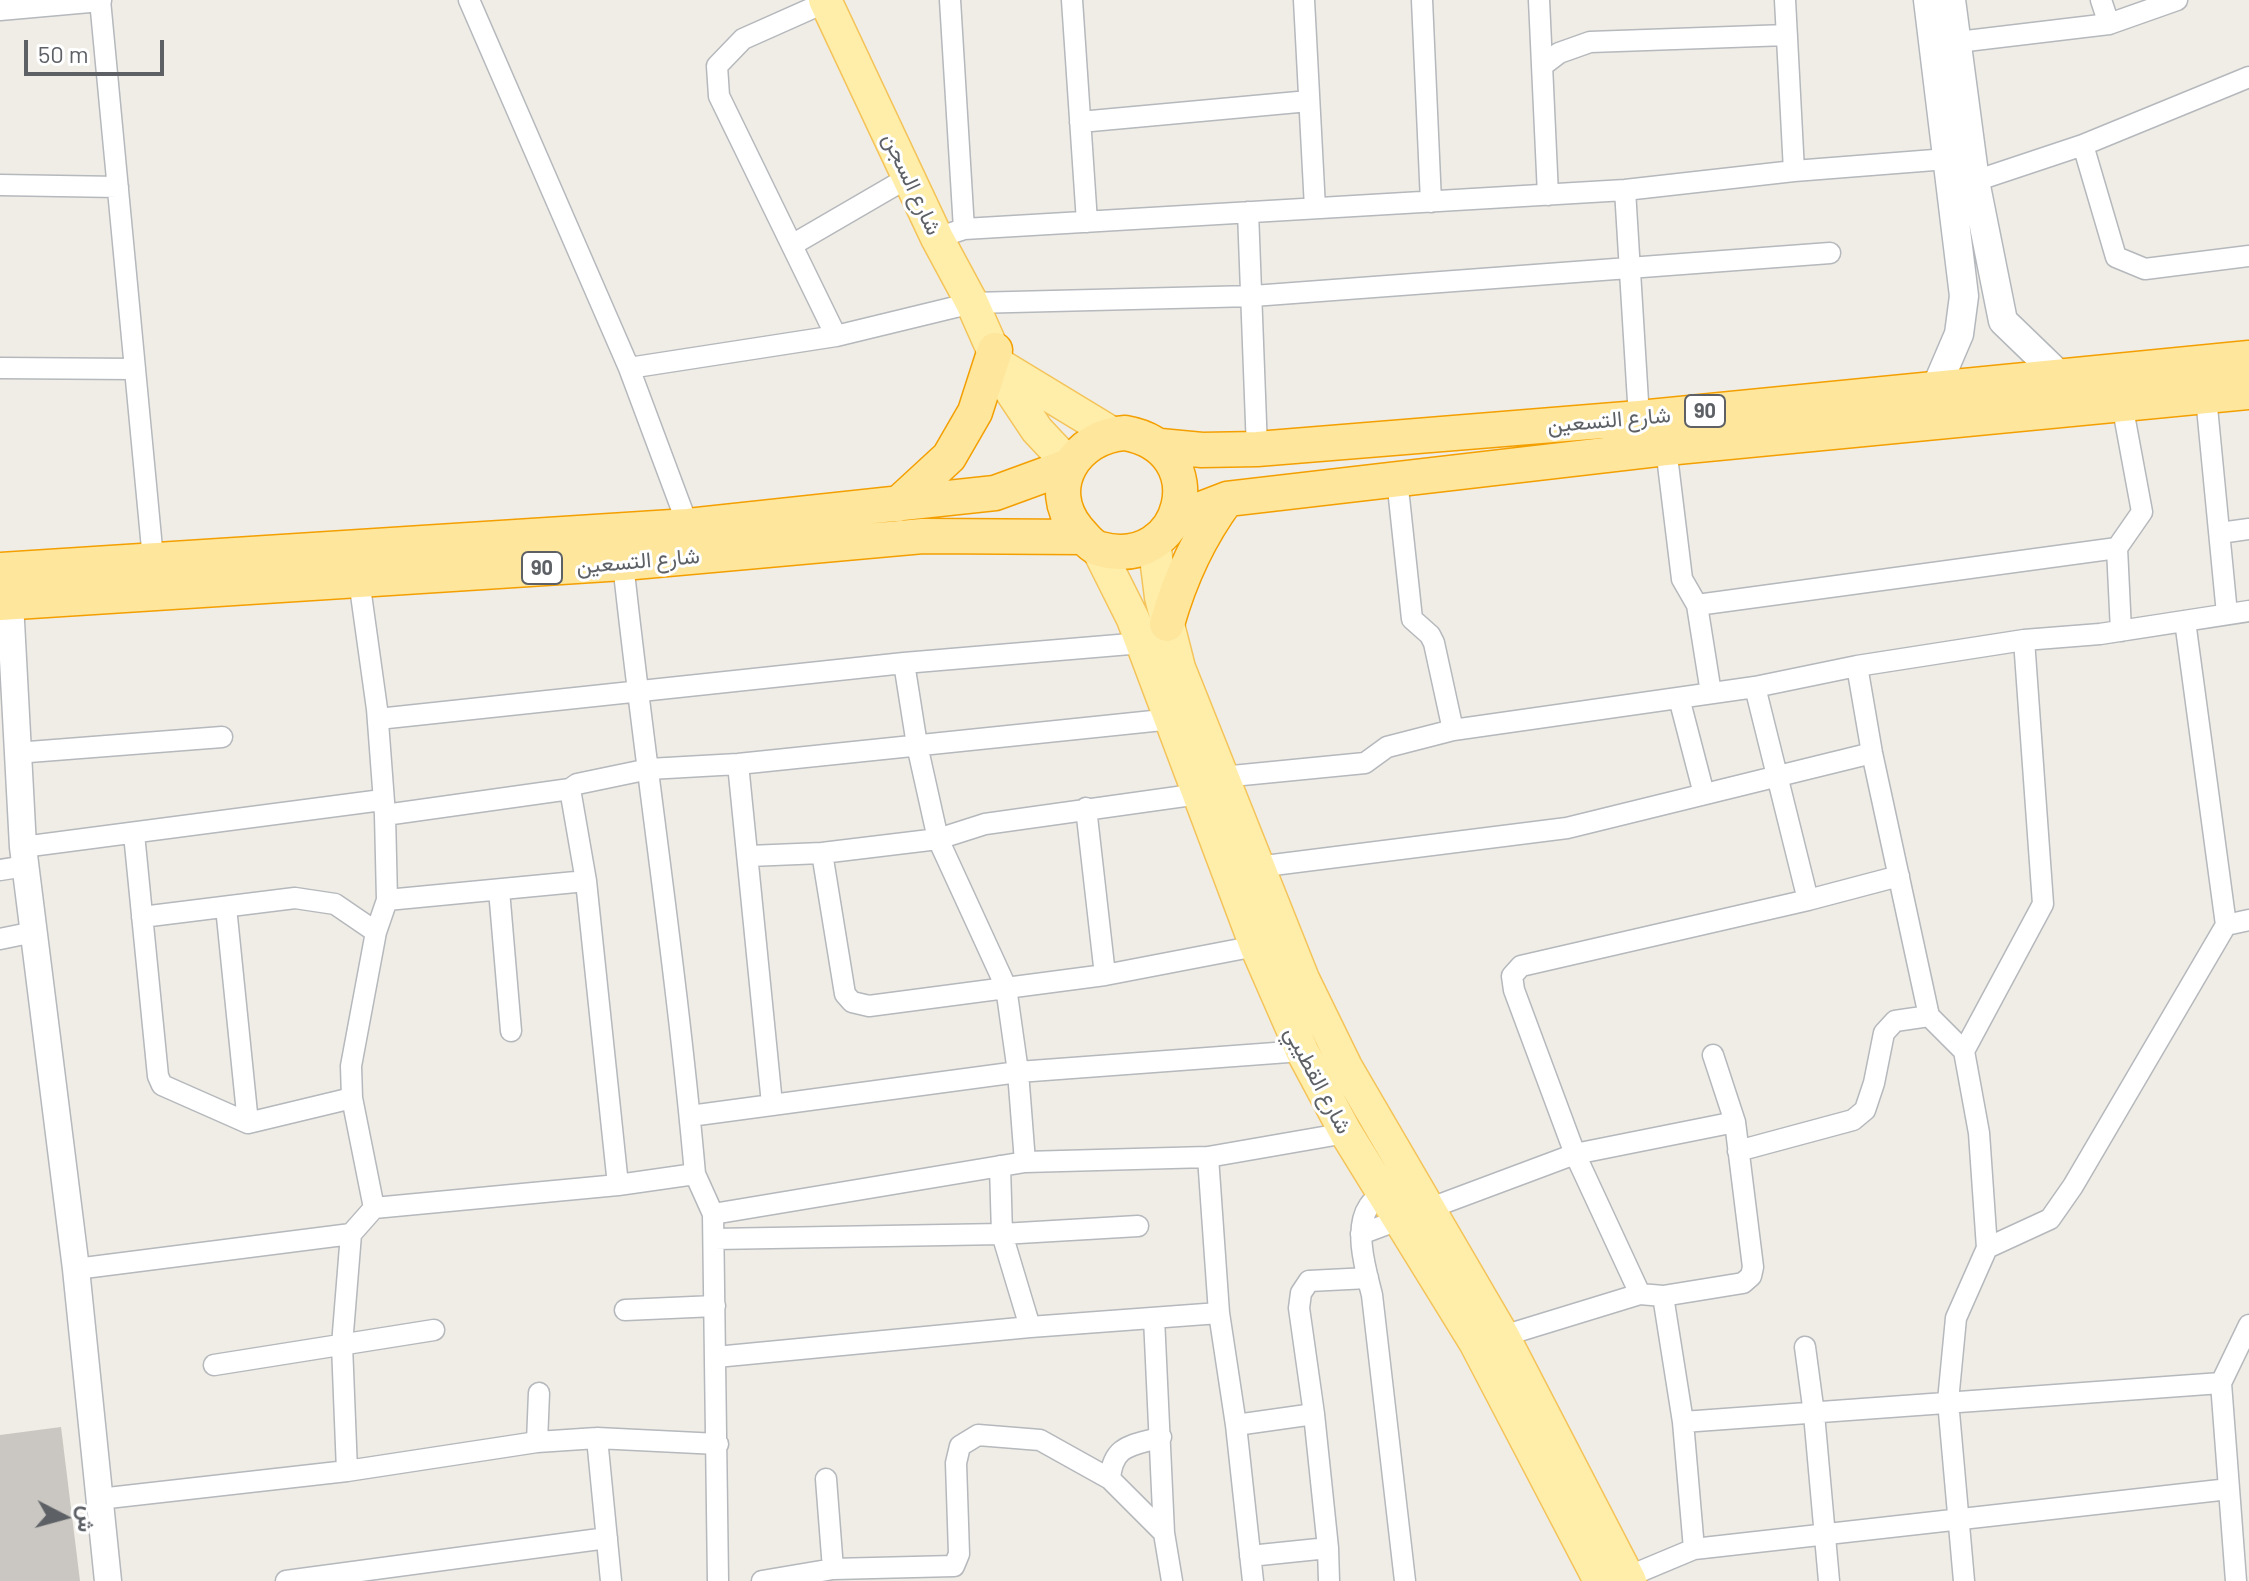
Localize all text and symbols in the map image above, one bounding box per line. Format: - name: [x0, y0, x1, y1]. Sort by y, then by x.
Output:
- scale bar: [28, 24, 168, 74]
- text: 50 m: [38, 39, 89, 68]
- street label: شارع السجن: [877, 129, 947, 239]
- road number: 90: [1685, 395, 1725, 427]
- street label: شارع التسعين: [1546, 401, 1672, 439]
- street label: شارع التسعين: [575, 542, 701, 580]
- road number: 90: [522, 552, 562, 584]
- street label: شارع القطيبي: [1279, 1022, 1357, 1138]
- north arrow: [24, 1477, 104, 1557]
- text: ش: [74, 1505, 102, 1534]

